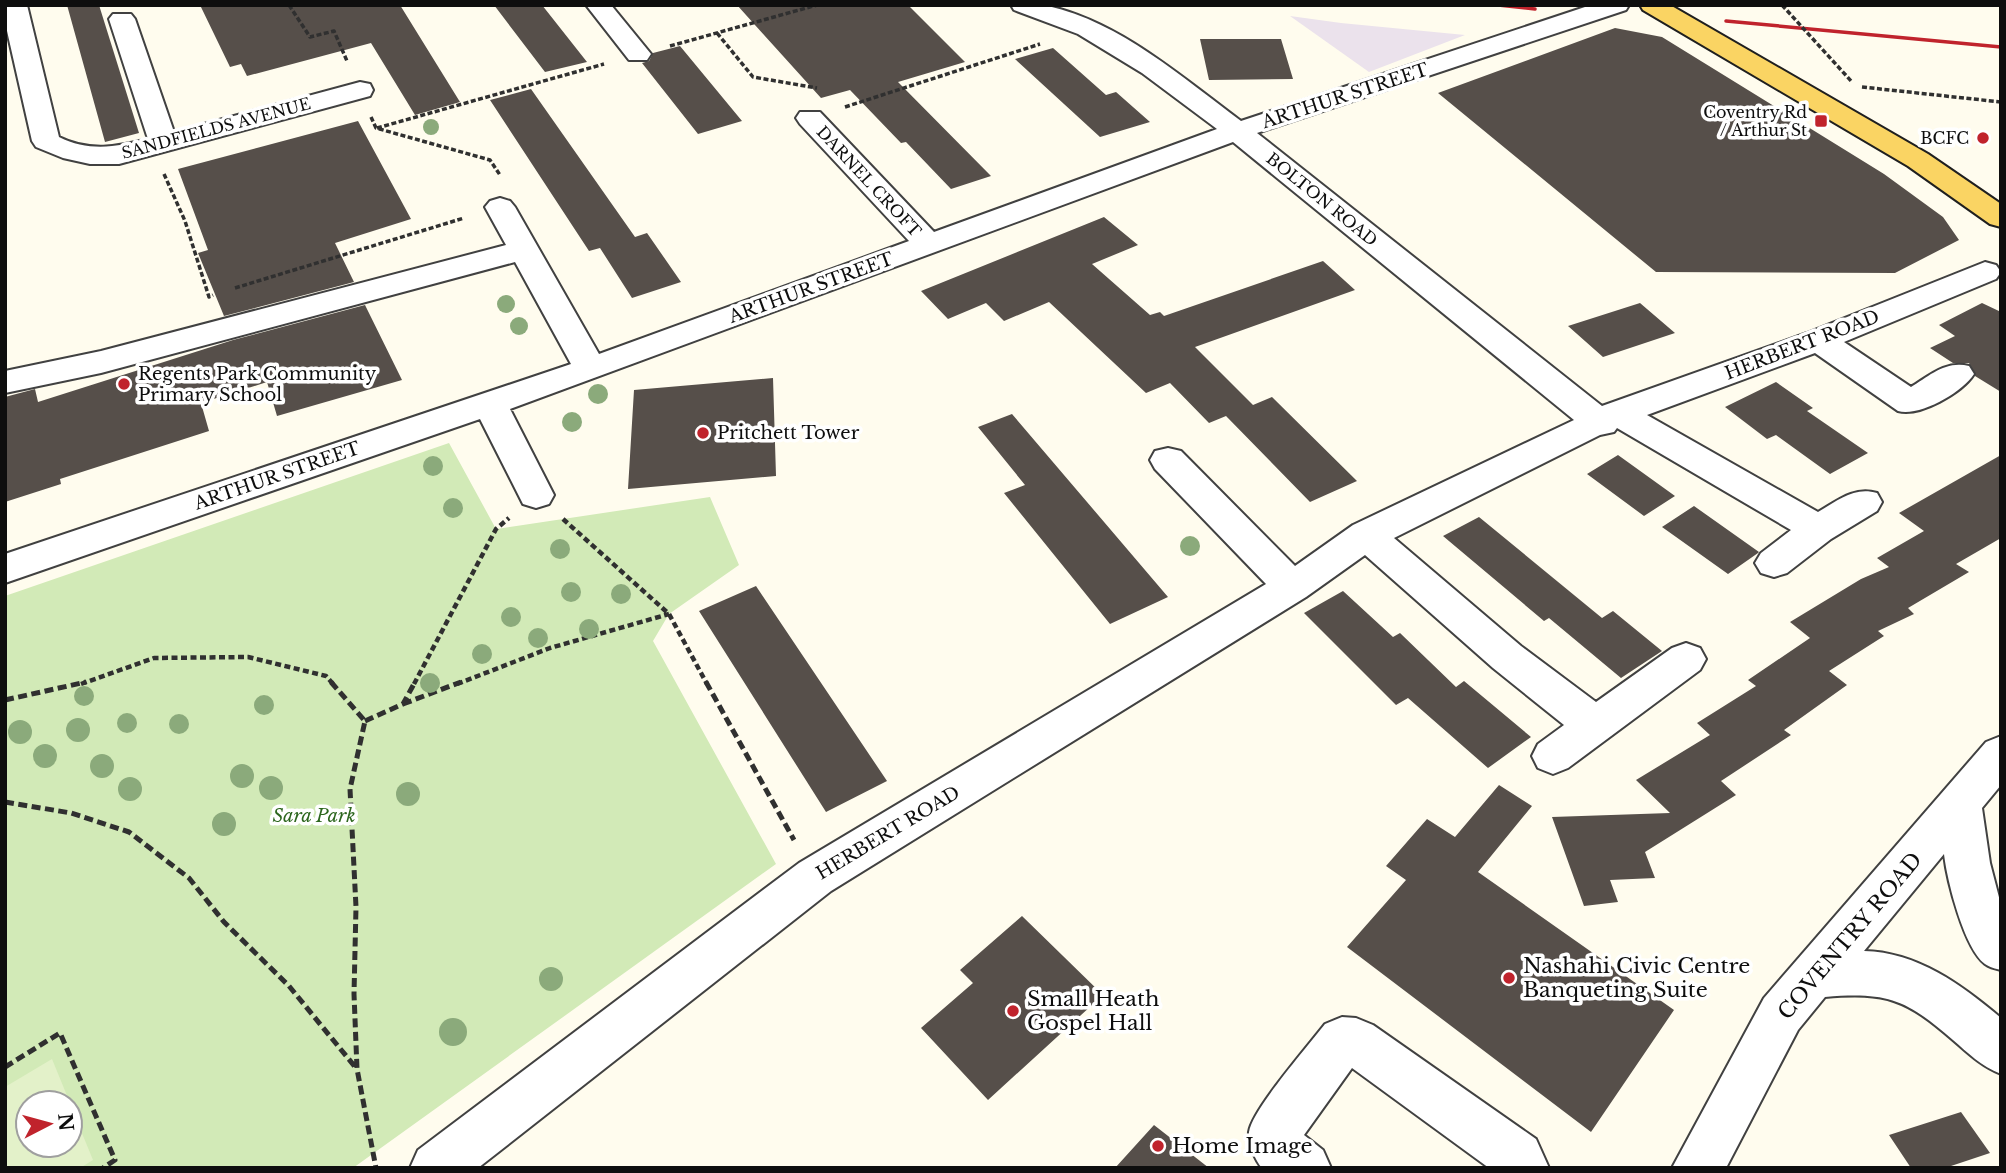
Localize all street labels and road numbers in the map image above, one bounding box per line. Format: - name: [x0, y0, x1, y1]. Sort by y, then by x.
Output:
- street label: ARTHUR STREET: [1258, 59, 1432, 134]
- street label: SANDFIELDS AVENUE: [119, 93, 313, 163]
- street label: DARNEL CROFT: [813, 121, 926, 241]
- street label: BOLTON ROAD: [1262, 148, 1382, 250]
- street label: ARTHUR STREET: [725, 248, 897, 328]
- street label: HERBERT ROAD: [1722, 305, 1882, 385]
- street label: ARTHUR STREET: [190, 437, 363, 515]
- street label: HERBERT ROAD: [812, 781, 964, 885]
- street label: COVENTRY ROAD: [1772, 847, 1928, 1025]

